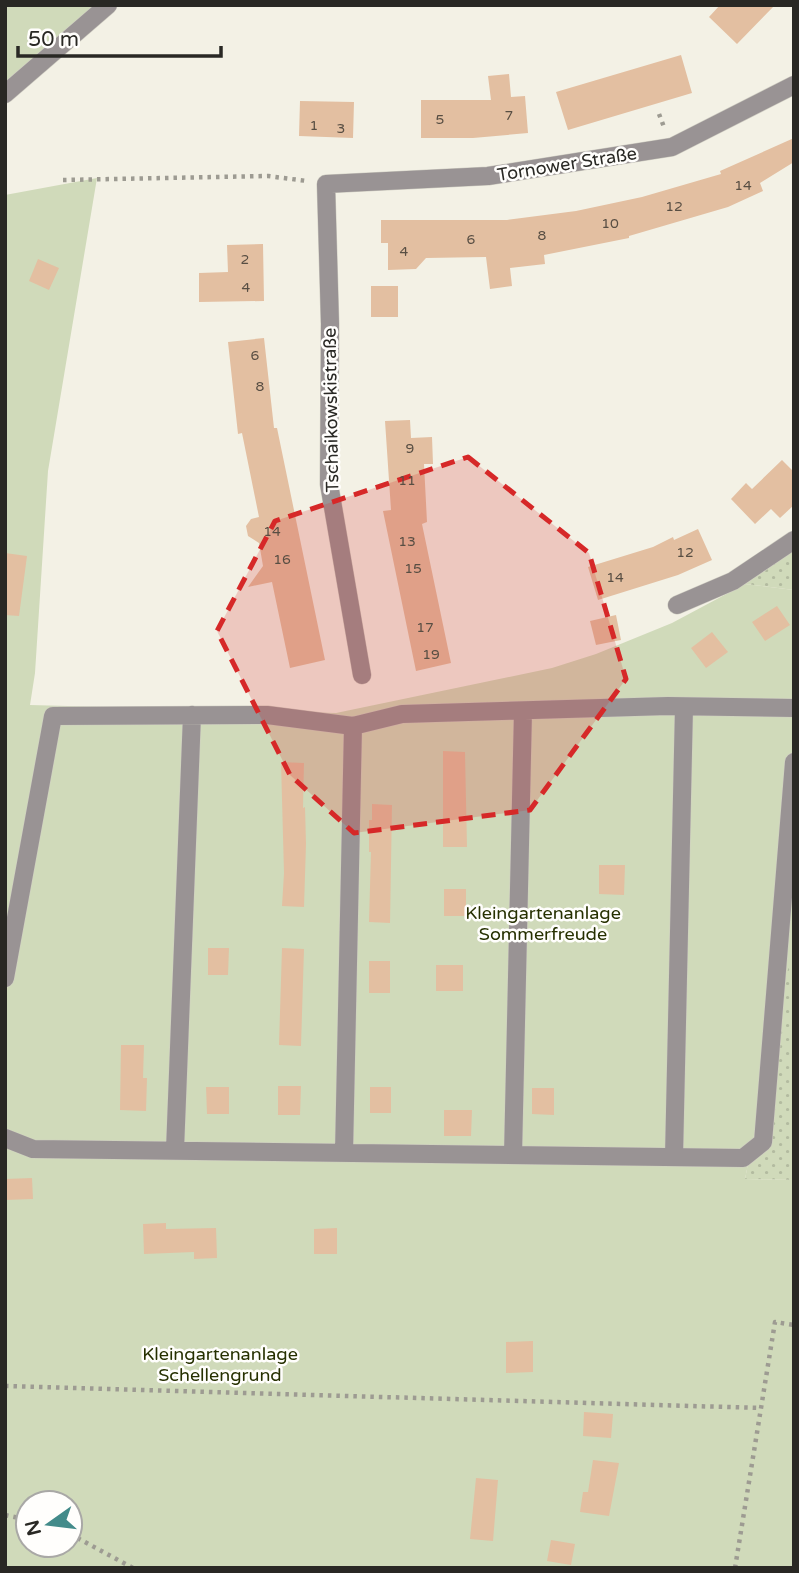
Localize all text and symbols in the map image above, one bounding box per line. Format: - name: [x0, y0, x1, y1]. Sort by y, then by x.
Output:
- scale bar: [18, 14, 220, 58]
- text: 50 m: [28, 27, 79, 52]
- house number: 7: [505, 107, 513, 124]
- house number: 5: [436, 111, 444, 128]
- house number: 1: [310, 117, 318, 134]
- house number: 3: [337, 120, 345, 137]
- street label: Tornower Straße: [496, 142, 638, 186]
- house number: 14: [734, 177, 752, 194]
- house number: 12: [665, 198, 683, 215]
- house number: 10: [601, 215, 619, 232]
- house number: 8: [538, 227, 547, 244]
- house number: 6: [467, 231, 476, 248]
- house number: 4: [400, 243, 409, 260]
- house number: 2: [241, 251, 249, 268]
- house number: 4: [242, 279, 251, 296]
- street label: Tschaikowskistraße: [319, 328, 343, 492]
- house number: 6: [251, 347, 260, 364]
- house number: 8: [256, 378, 265, 395]
- house number: 9: [406, 440, 414, 457]
- house number: 11: [398, 472, 416, 489]
- house number: 14: [263, 523, 281, 540]
- house number: 13: [398, 533, 416, 550]
- house number: 12: [676, 544, 694, 561]
- house number: 16: [273, 551, 291, 568]
- house number: 15: [404, 560, 422, 577]
- house number: 14: [606, 569, 624, 586]
- house number: 17: [416, 619, 434, 636]
- house number: 19: [422, 646, 440, 663]
- park label: Kleingartenanlage Sommerfreude: [465, 902, 621, 945]
- park label: Kleingartenanlage Schellengrund: [142, 1343, 298, 1386]
- north arrow: [14, 1489, 84, 1559]
- text: N: [21, 1518, 46, 1538]

